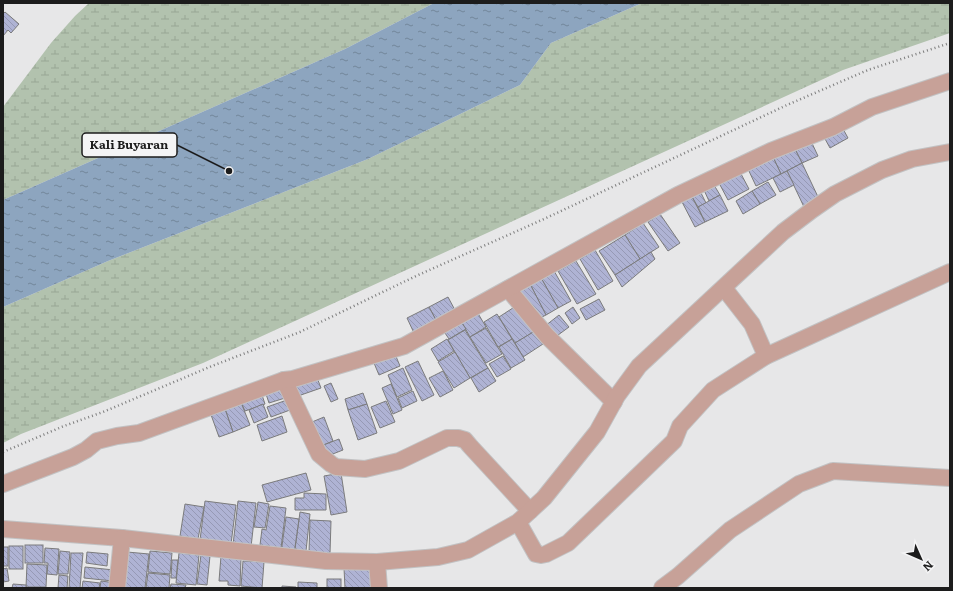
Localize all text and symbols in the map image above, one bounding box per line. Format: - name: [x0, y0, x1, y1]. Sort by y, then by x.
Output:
- callout: Kali Buyaran: [82, 133, 177, 157]
- text: Kali Buyaran: [90, 135, 169, 153]
- north arrow: [901, 539, 941, 579]
- text: N: [920, 558, 938, 576]

